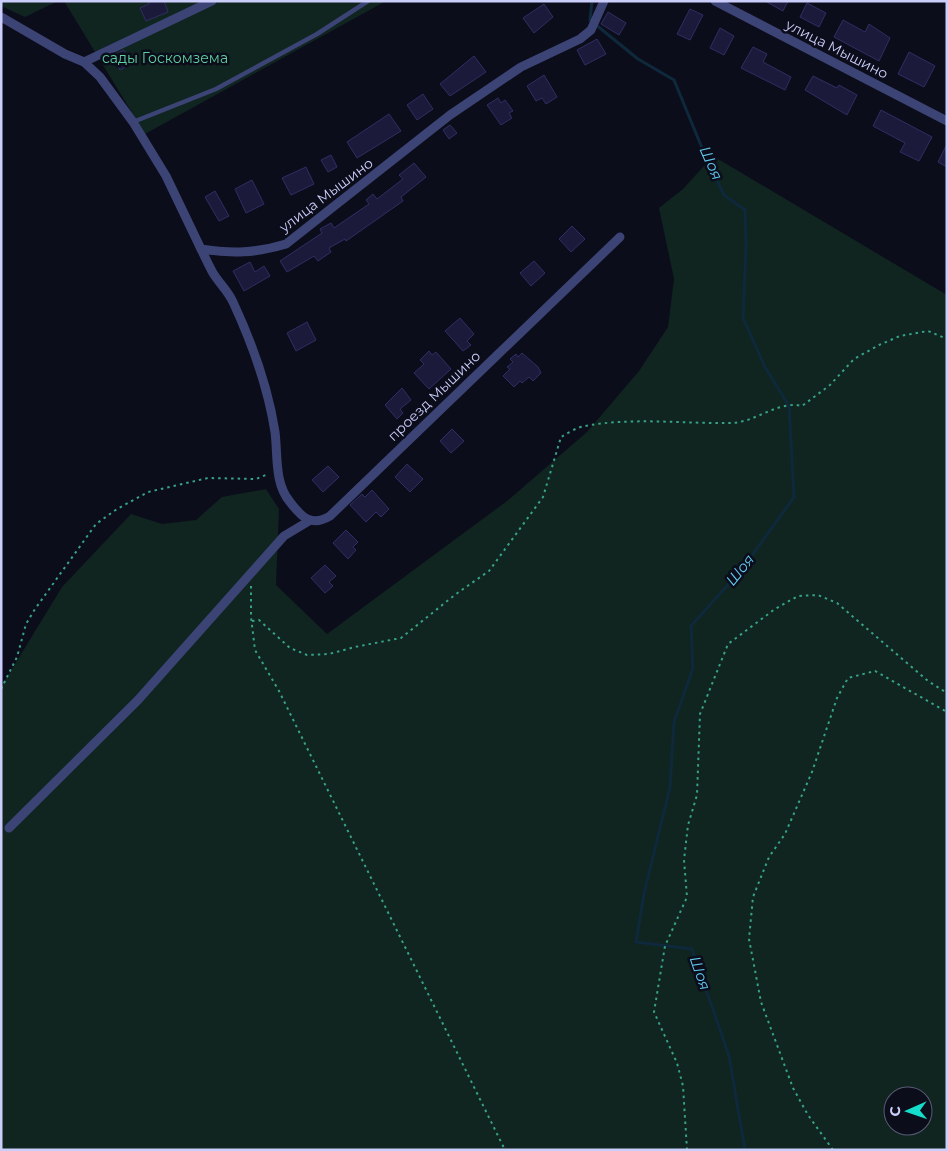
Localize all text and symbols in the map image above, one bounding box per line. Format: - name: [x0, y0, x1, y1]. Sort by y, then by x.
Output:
- street label: улица Мышино: [782, 15, 891, 83]
- park label: сады Госкомзема: [102, 49, 228, 67]
- water label: Шоя: [696, 143, 727, 183]
- street label: улица Мышино: [275, 154, 377, 237]
- street label: проезд Мышино: [384, 347, 484, 445]
- water label: Шоя: [721, 550, 758, 589]
- water label: Шоя: [686, 953, 715, 992]
- north arrow: [883, 1086, 933, 1136]
- text: С: [886, 1106, 904, 1117]

